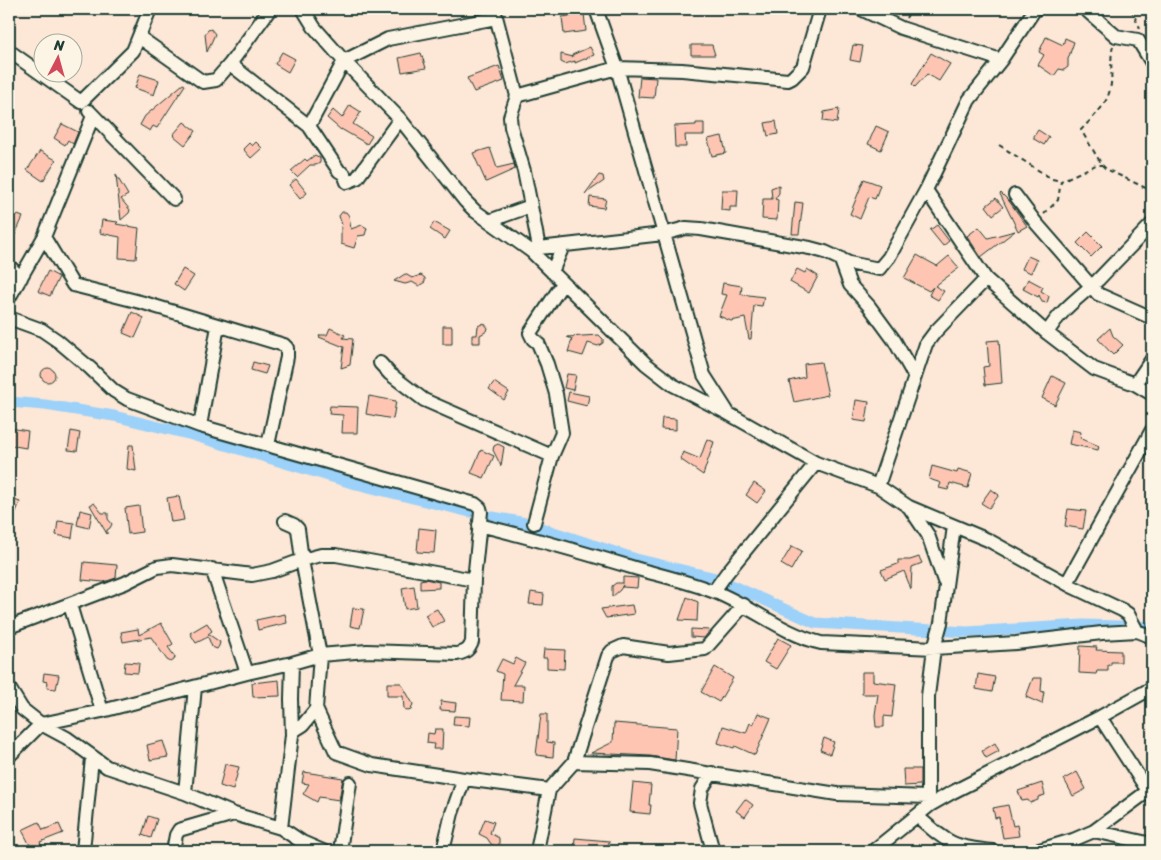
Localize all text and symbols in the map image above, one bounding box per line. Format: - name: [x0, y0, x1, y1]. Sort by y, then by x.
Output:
- north arrow: [32, 32, 82, 82]
- text: N: [52, 33, 66, 59]

